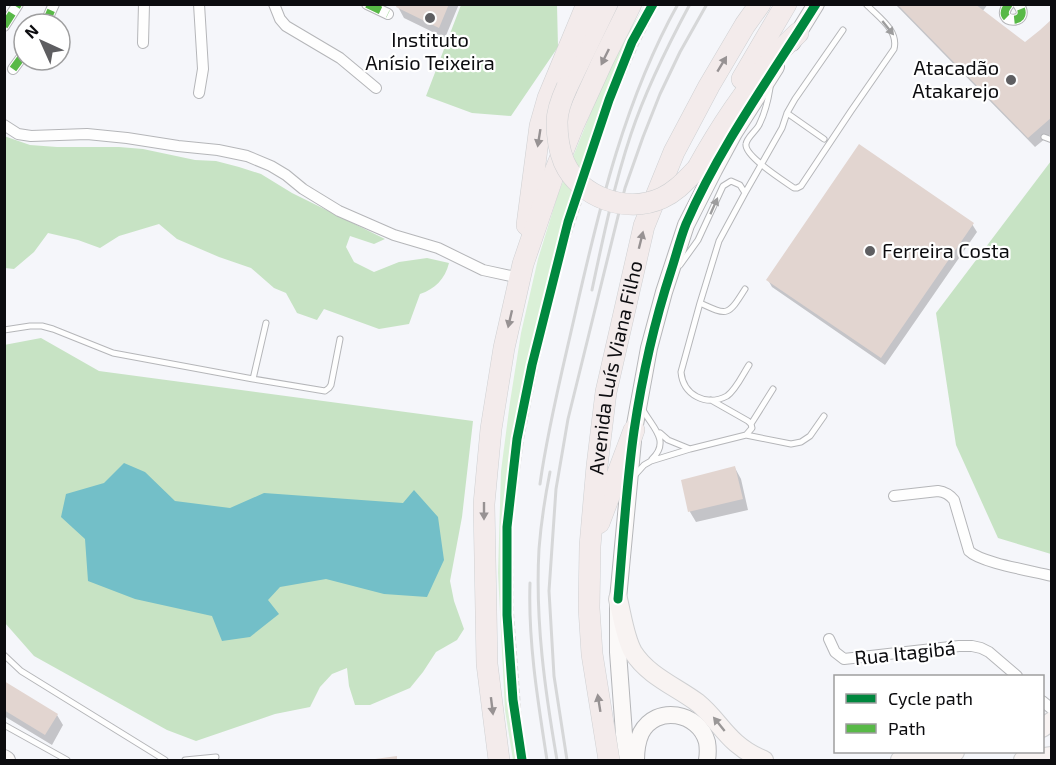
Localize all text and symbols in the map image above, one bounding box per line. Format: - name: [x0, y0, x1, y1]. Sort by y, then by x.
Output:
- marker: Instituto Anísio Teixeira: [423, 11, 437, 25]
- north arrow: [12, 12, 72, 72]
- text: N: [20, 20, 42, 42]
- one-way arrow: [882, 20, 895, 36]
- place label: Instituto Anísio Teixeira: [365, 27, 495, 74]
- one-way arrow: [600, 48, 609, 65]
- one-way arrow: [717, 55, 727, 72]
- place label: Atacadão Atakarejo: [912, 55, 999, 102]
- marker: Atacadão Atakarejo: [1004, 73, 1018, 87]
- one-way arrow: [534, 129, 543, 148]
- one-way arrow: [710, 197, 719, 214]
- one-way arrow: [636, 231, 646, 249]
- place label: Ferreira Costa: [882, 238, 1010, 262]
- marker: Ferreira Costa: [863, 244, 877, 258]
- street label: Avenida Luís Viana Filho: [583, 258, 647, 475]
- one-way arrow: [505, 309, 515, 328]
- one-way arrow: [479, 502, 489, 521]
- street label: Rua Itagibá: [853, 635, 957, 669]
- legend: [834, 675, 1044, 753]
- text: Cycle path: [888, 687, 973, 709]
- one-way arrow: [594, 693, 603, 712]
- one-way arrow: [487, 697, 497, 716]
- one-way arrow: [712, 716, 725, 732]
- text: Path: [888, 717, 926, 739]

